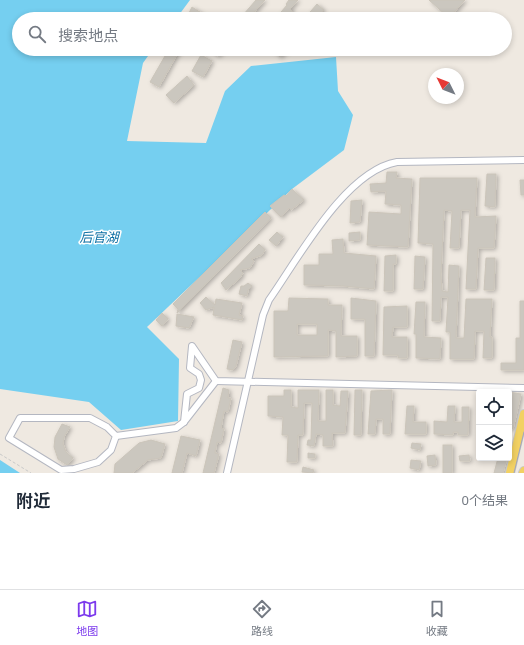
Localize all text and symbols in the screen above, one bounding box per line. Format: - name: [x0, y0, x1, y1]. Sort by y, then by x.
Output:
- search box: [12, 12, 512, 56]
- icon: search: [26, 23, 48, 45]
- text: 搜索地点: [58, 25, 118, 45]
- north arrow: [428, 68, 464, 104]
- water label: 后官湖: [79, 228, 120, 246]
- map controls: [476, 389, 512, 461]
- button: locate: [476, 389, 512, 425]
- button: layers: [476, 425, 512, 461]
- text: 附近: [16, 489, 50, 512]
- text: 0个结果: [462, 491, 508, 509]
- tab: 地图: [76, 598, 98, 638]
- tab: 路线: [251, 598, 273, 638]
- tab: 收藏: [426, 598, 448, 638]

